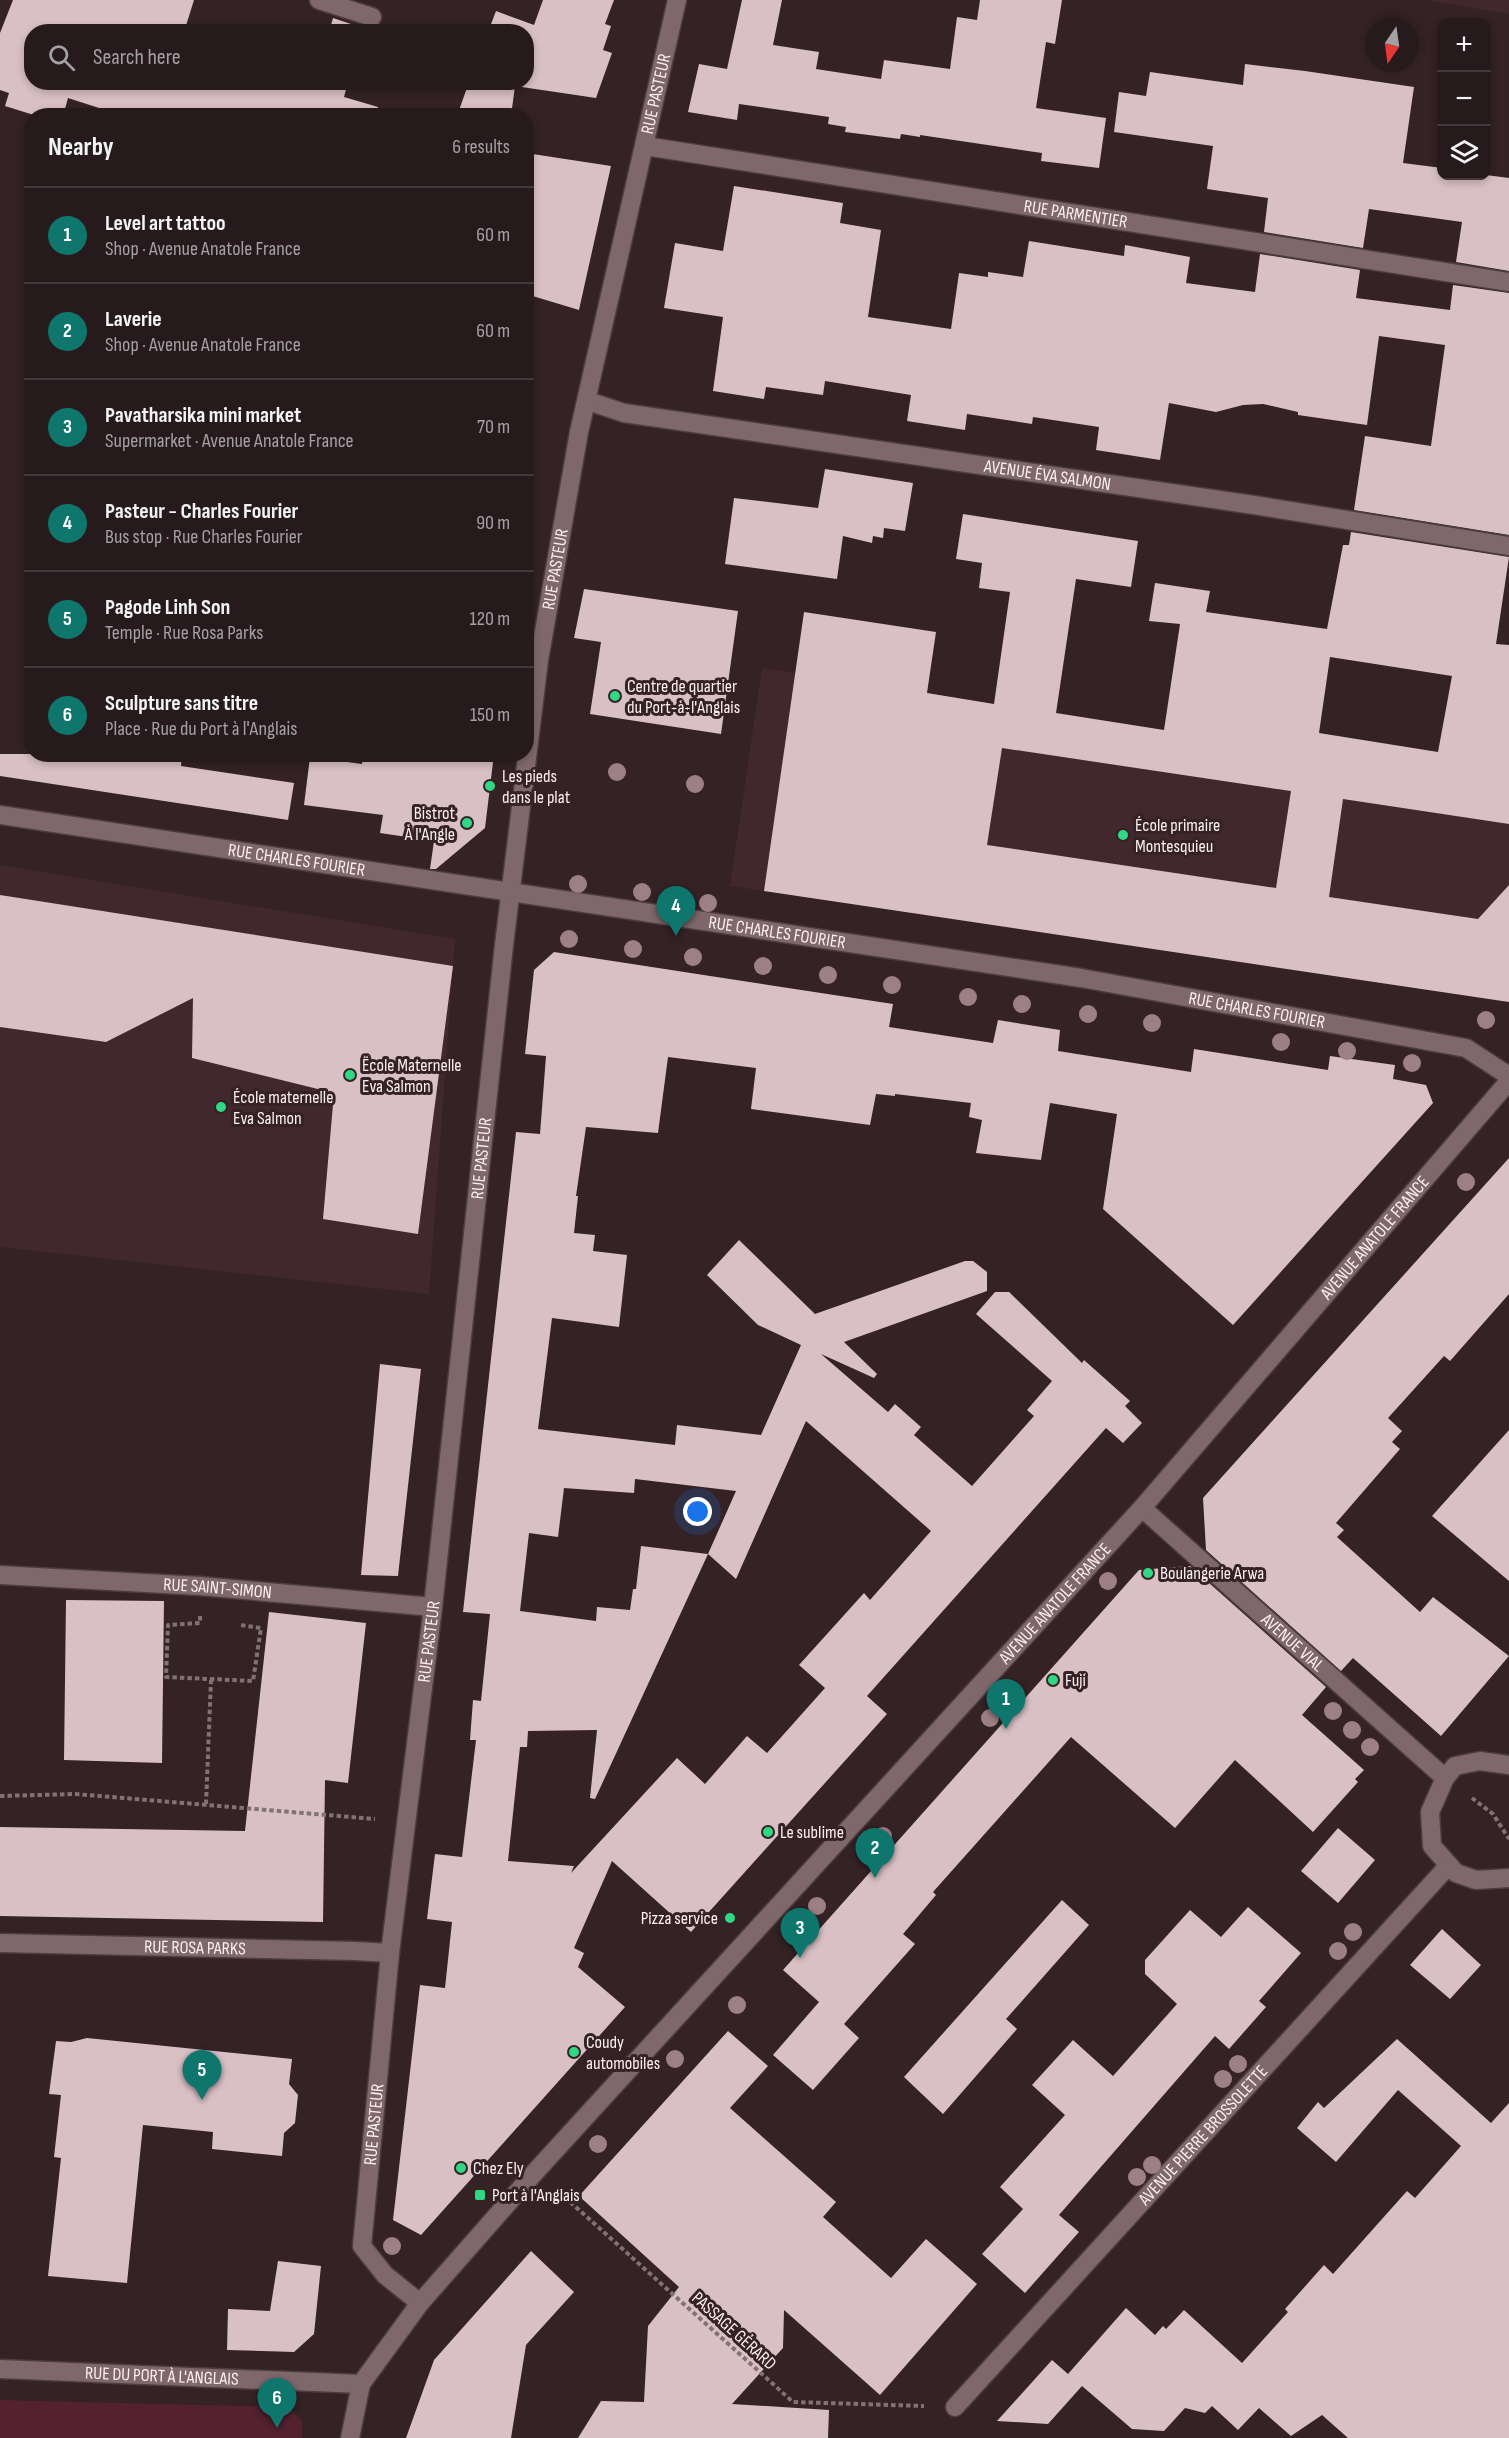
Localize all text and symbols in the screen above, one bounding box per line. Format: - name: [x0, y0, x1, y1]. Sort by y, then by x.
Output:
- north arrow: [1365, 18, 1419, 72]
- map controls: [1437, 18, 1491, 180]
- button: +: [1437, 18, 1491, 72]
- search box: [24, 24, 534, 90]
- icon: search: [45, 41, 78, 74]
- text: Search here: [93, 44, 180, 71]
- street label: RUE PASTEUR: [636, 52, 675, 136]
- button: −: [1437, 72, 1491, 126]
- button: layers: [1437, 126, 1491, 180]
- text: Nearby: [48, 132, 114, 163]
- text: 6 results: [452, 135, 510, 159]
- street label: RUE PARMENTIER: [1022, 195, 1129, 232]
- text: Level art tattoo: [105, 210, 226, 237]
- text: 1: [64, 223, 71, 247]
- text: 60 m: [476, 223, 510, 247]
- text: Shop · Avenue Anatole France: [105, 237, 301, 261]
- text: Laverie: [105, 306, 162, 333]
- text: 2: [63, 319, 72, 343]
- text: 60 m: [476, 319, 510, 343]
- text: Shop · Avenue Anatole France: [105, 333, 301, 357]
- text: Pavatharsika mini market: [105, 402, 301, 429]
- text: 3: [63, 415, 72, 439]
- text: 70 m: [477, 415, 510, 439]
- text: Supermarket · Avenue Anatole France: [105, 429, 354, 453]
- street label: AVENUE ÉVA SALMON: [982, 455, 1112, 494]
- text: Pasteur - Charles Fourier: [105, 498, 298, 525]
- text: 4: [63, 511, 72, 535]
- text: 90 m: [476, 511, 510, 535]
- text: Bus stop · Rue Charles Fourier: [105, 525, 303, 549]
- street label: RUE PASTEUR: [538, 527, 572, 611]
- text: Pagode Linh Son: [105, 594, 230, 621]
- text: 5: [63, 607, 72, 631]
- text: 120 m: [470, 607, 510, 631]
- text: Temple · Rue Rosa Parks: [105, 621, 263, 645]
- place label: Centre de quartier du Port-à-l'Anglais: [627, 676, 740, 718]
- marker: Centre de quartier du Port-à-l'Anglais: [608, 689, 622, 703]
- text: Sculpture sans titre: [105, 690, 258, 717]
- text: 6: [63, 703, 72, 727]
- text: 150 m: [470, 703, 510, 727]
- text: Place · Rue du Port à l'Anglais: [105, 717, 297, 741]
- place label: Les pieds dans le plat: [502, 766, 571, 808]
- marker: Les pieds dans le plat: [483, 779, 497, 793]
- place label: Bistrot À l'Angle: [404, 803, 456, 845]
- place label: École primaire Montesquieu: [1135, 815, 1220, 857]
- marker: Bistrot À l'Angle: [460, 816, 474, 830]
- marker: École primaire Montesquieu: [1116, 828, 1130, 842]
- street label: RUE CHARLES FOURIER: [227, 839, 367, 880]
- pin: 4: [656, 886, 696, 936]
- street label: RUE CHARLES FOURIER: [707, 911, 847, 953]
- street label: RUE CHARLES FOURIER: [1187, 987, 1327, 1033]
- place label: Ëcole Maternelle Eva Salmon: [362, 1055, 462, 1097]
- marker: Ëcole Maternelle Eva Salmon: [343, 1068, 357, 1082]
- place label: École maternelle Eva Salmon: [233, 1087, 333, 1129]
- marker: École maternelle Eva Salmon: [214, 1100, 228, 1114]
- street label: RUE PASTEUR: [466, 1117, 496, 1200]
- street label: AVENUE ANATOLE FRANCE: [1315, 1171, 1433, 1304]
- your location: [683, 1497, 712, 1526]
- street label: AVENUE ANATOLE FRANCE: [994, 1539, 1115, 1669]
- place label: Boulangerie Arwa: [1160, 1563, 1264, 1584]
- marker: Boulangerie Arwa: [1141, 1566, 1155, 1580]
- street label: RUE SAINT-SIMON: [163, 1574, 273, 1603]
- street label: RUE PASTEUR: [413, 1600, 444, 1684]
- street label: AVENUE VIAL: [1256, 1608, 1329, 1676]
- place label: Fuji: [1065, 1670, 1086, 1691]
- marker: Fuji: [1046, 1673, 1060, 1687]
- pin: 1: [986, 1680, 1026, 1729]
- place label: Le sublime: [780, 1822, 844, 1843]
- marker: Le sublime: [761, 1825, 775, 1839]
- pin: 2: [856, 1828, 894, 1878]
- place label: Pizza service: [641, 1908, 718, 1929]
- pin: 3: [780, 1908, 820, 1958]
- marker: Pizza service: [723, 1911, 737, 1925]
- street label: RUE ROSA PARKS: [144, 1936, 246, 1959]
- place label: Coudy automobiles: [586, 2032, 660, 2074]
- marker: Coudy automobiles: [567, 2045, 581, 2059]
- pin: 5: [182, 2050, 222, 2100]
- street label: AVENUE PIERRE BROSSOLETTE: [1133, 2061, 1272, 2210]
- street label: RUE PASTEUR: [359, 2083, 388, 2166]
- place label: Chez Ely: [473, 2158, 524, 2179]
- marker: Chez Ely: [454, 2161, 468, 2175]
- place label: Port à l'Anglais: [492, 2185, 580, 2206]
- marker: Port à l'Anglais: [473, 2188, 487, 2202]
- street label: PASSAGE GÉRARD: [687, 2288, 781, 2374]
- street label: RUE DU PORT À L'ANGLAIS: [85, 2362, 239, 2389]
- pin: 6: [258, 2378, 296, 2428]

